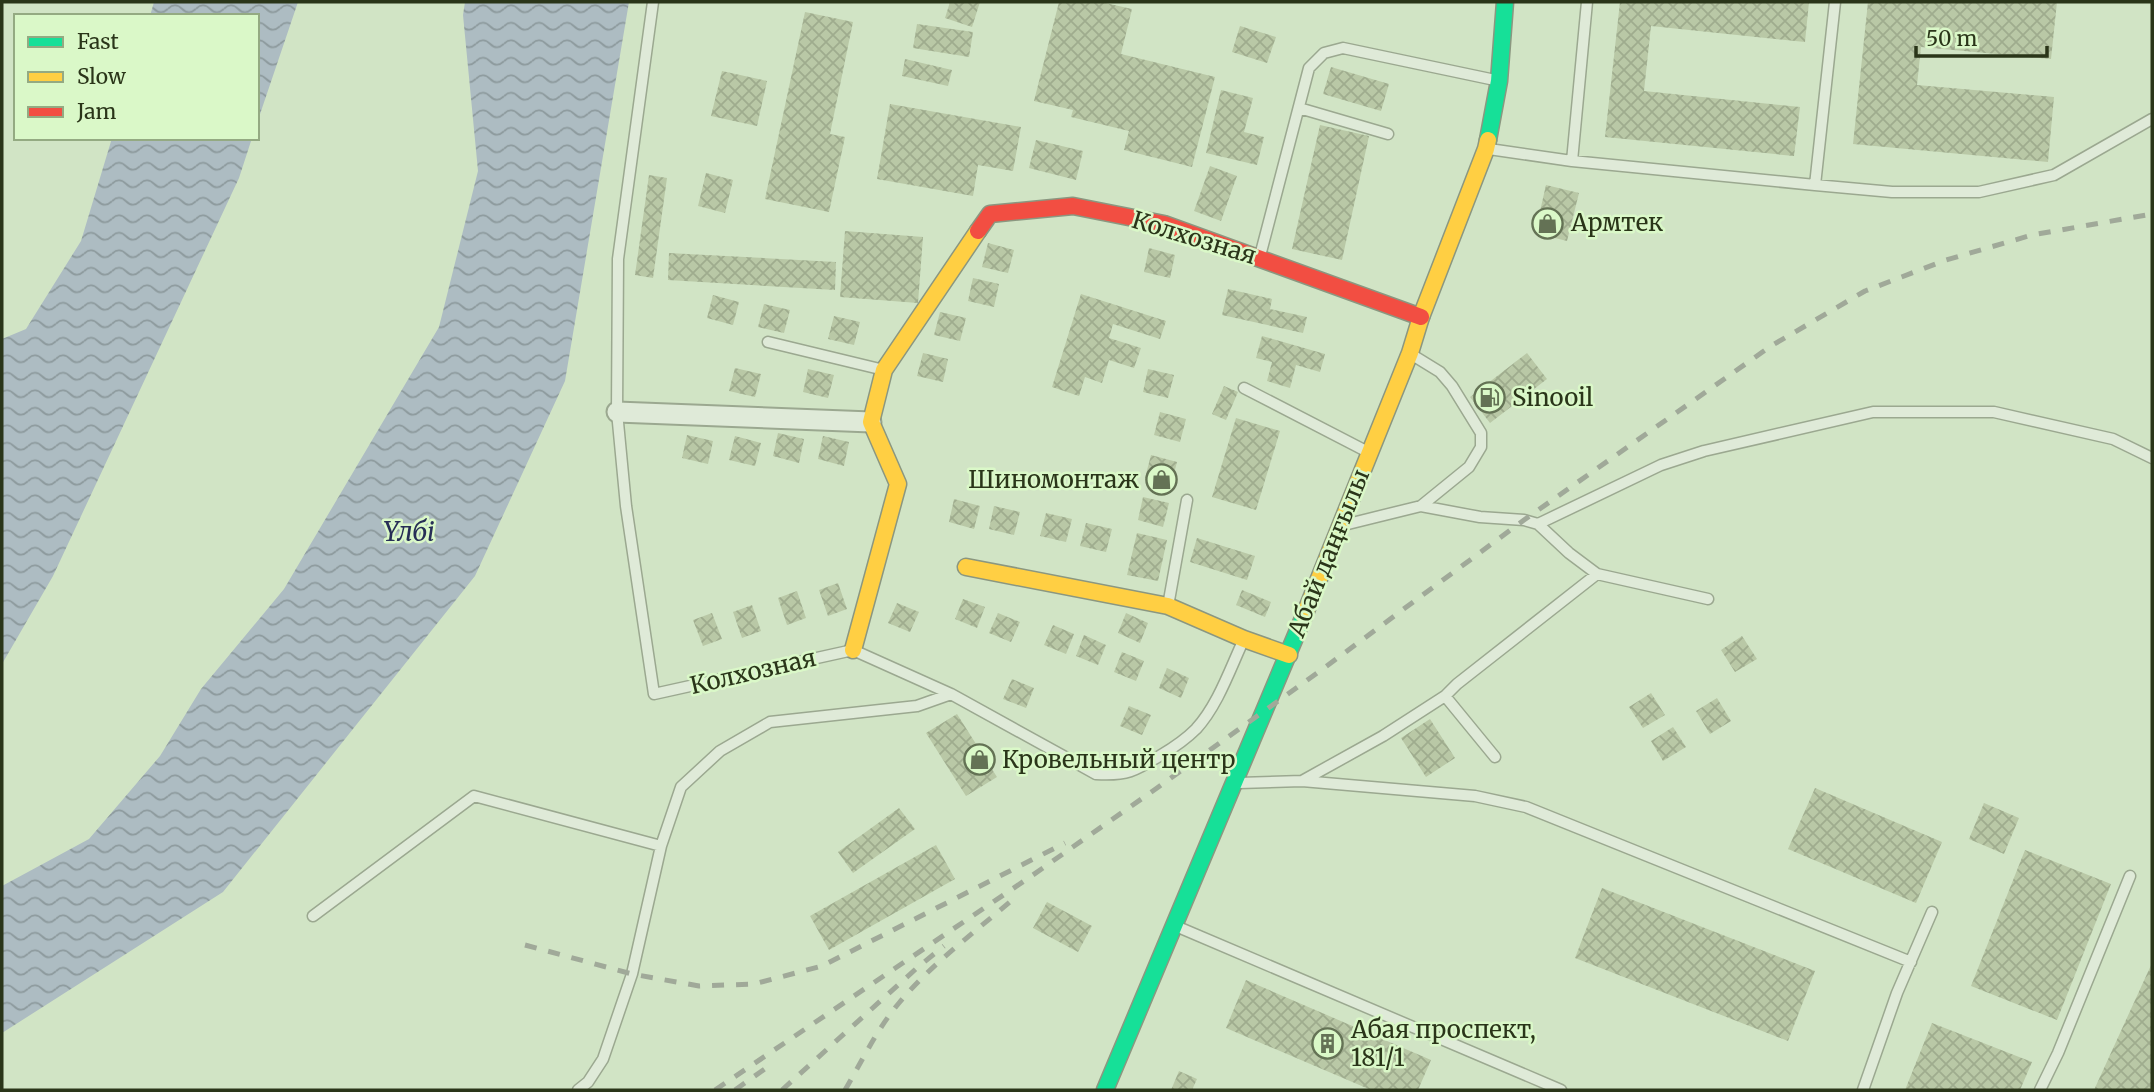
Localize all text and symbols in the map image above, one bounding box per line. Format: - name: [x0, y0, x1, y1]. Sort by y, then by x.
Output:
- legend: [14, 14, 259, 140]
- scale bar: [1916, 14, 2047, 58]
- text: 50 m: [1926, 25, 1977, 52]
- text: Fast: [77, 28, 119, 55]
- text: Slow: [77, 63, 126, 90]
- text: Jam: [76, 98, 116, 125]
- street label: Колхозная: [1128, 204, 1260, 271]
- shop icon: Армтек: [1531, 206, 1565, 240]
- place label: Армтек: [1570, 207, 1663, 238]
- fuel station icon: Sinooil: [1472, 381, 1506, 415]
- place label: Sinooil: [1512, 382, 1593, 413]
- shop icon: Шиномонтаж: [1145, 463, 1179, 497]
- place label: Шиномонтаж: [968, 464, 1139, 495]
- street label: Абай даңғылы: [1280, 464, 1376, 642]
- water label: Үлбі: [383, 515, 435, 548]
- street label: Колхозная: [687, 642, 819, 701]
- shop icon: Кровельный центр: [962, 743, 996, 777]
- place label: Кровельный центр: [1002, 744, 1236, 775]
- place label: Абая проспект, 181/1: [1350, 1014, 1536, 1073]
- building icon: Абая проспект, 181/1: [1311, 1027, 1345, 1061]

